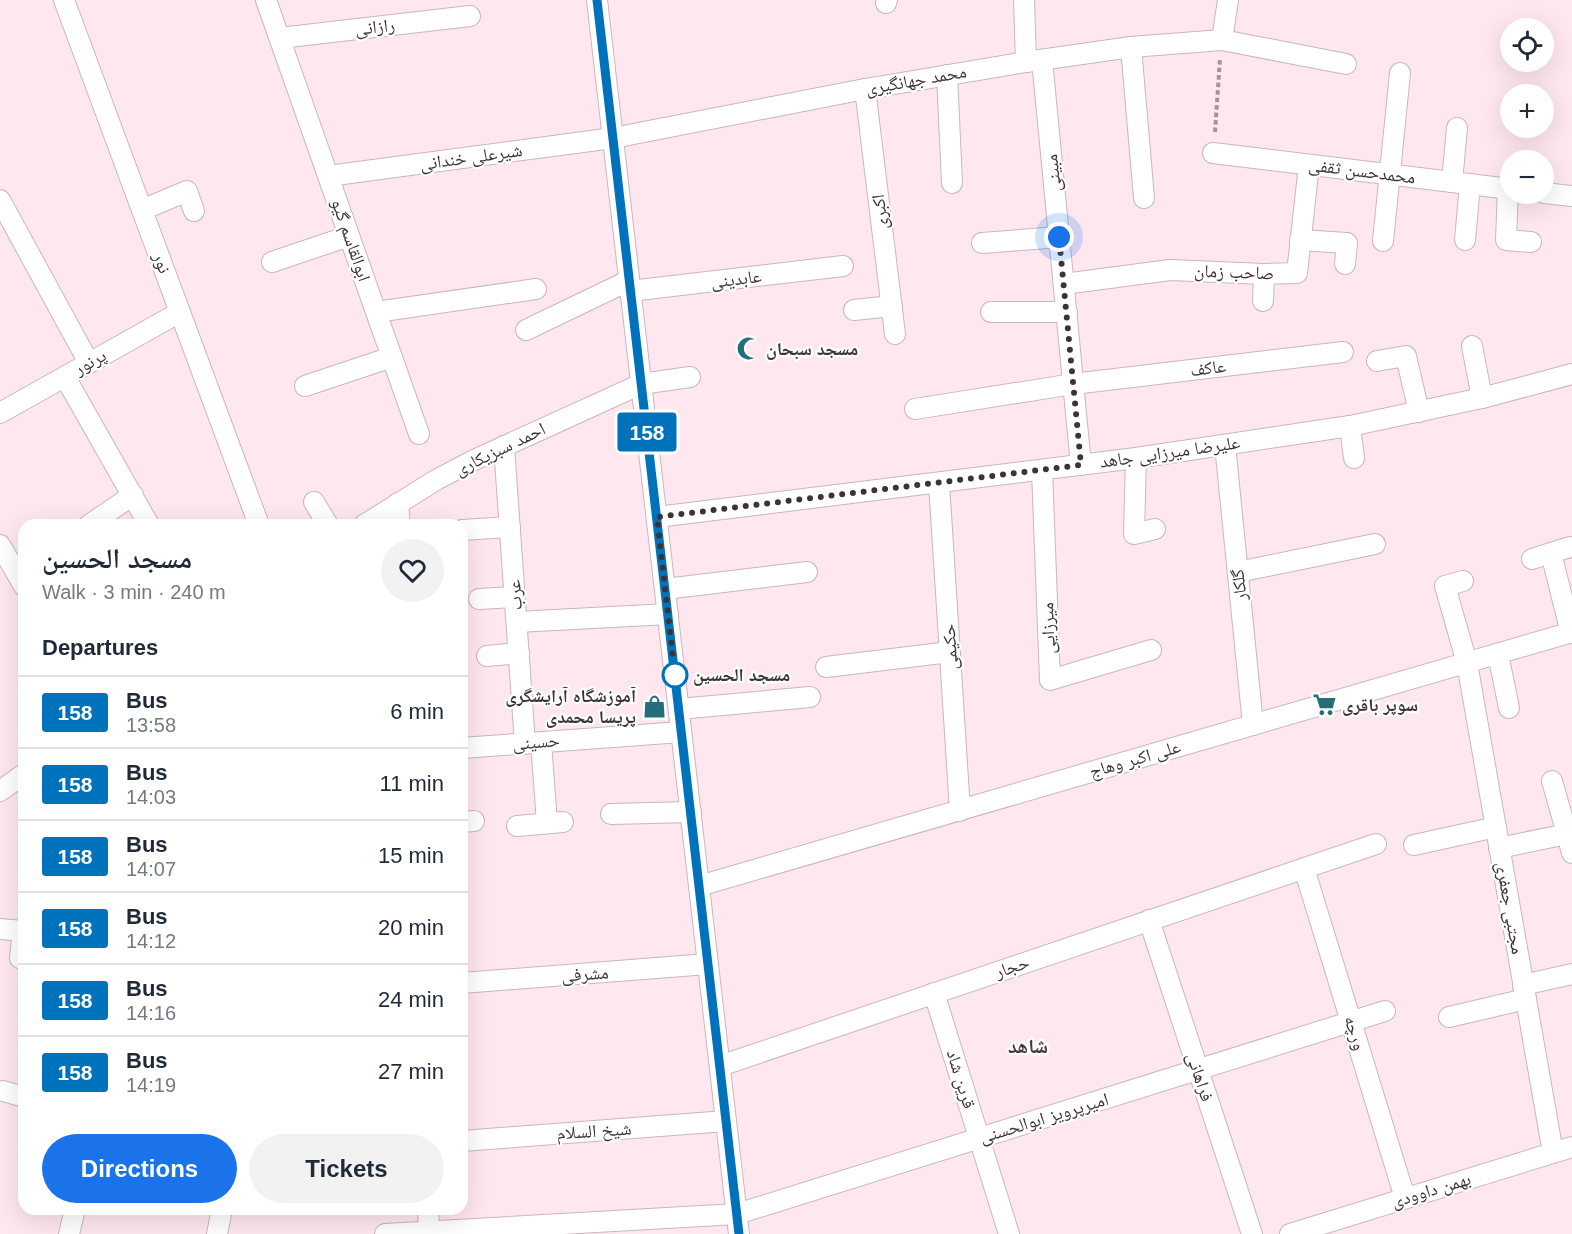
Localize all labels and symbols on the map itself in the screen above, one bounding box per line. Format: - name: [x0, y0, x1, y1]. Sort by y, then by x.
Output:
- street label: رازانی: [354, 15, 396, 40]
- street label: محمد جهانگیری: [864, 61, 968, 100]
- street label: شیرعلی خندانی: [418, 140, 524, 175]
- street label: مبینی: [1041, 153, 1066, 193]
- street label: محمدحسن ثقفی: [1307, 155, 1417, 188]
- street label: اکبری: [868, 193, 893, 231]
- street label: ابوالقاسم گیو: [326, 196, 374, 285]
- your location: [1044, 222, 1074, 252]
- street label: نور: [149, 249, 175, 276]
- street label: صاحب زمان: [1194, 261, 1274, 284]
- street label: عابدینی: [710, 266, 763, 293]
- mosque icon: مسجد سبحان: [735, 336, 761, 362]
- place label: مسجد سبحان: [766, 339, 858, 360]
- street label: پرنور: [70, 345, 110, 380]
- street label: عاکف: [1189, 356, 1227, 380]
- line badge: 158: [612, 412, 682, 452]
- street label: احمد سبزیکاری: [452, 419, 549, 480]
- street label: علیرضا میرزایی جاهد: [1099, 432, 1242, 473]
- street label: گلکار: [1227, 568, 1251, 603]
- street label: عرب: [504, 579, 527, 611]
- street label: میرزایی: [1037, 602, 1060, 654]
- street label: حکیمی: [938, 623, 963, 671]
- marker: مسجد الحسین: [662, 662, 688, 688]
- place label: مسجد الحسین: [693, 665, 790, 686]
- place label: آموزشگاه آرایشگری پریسا محمدی: [505, 686, 636, 728]
- supermarket icon: سوپر باقری: [1311, 692, 1337, 718]
- shop icon: آموزشگاه آرایشگری پریسا محمدی: [641, 693, 667, 719]
- place label: سوپر باقری: [1342, 695, 1418, 716]
- street label: حسینی: [511, 730, 561, 755]
- street label: علی اکبر وهاج: [1087, 736, 1183, 783]
- street label: مجتبی جعفری: [1491, 860, 1528, 956]
- street label: حجار: [991, 952, 1032, 983]
- street label: مشرفی: [561, 962, 609, 987]
- street label: ورچه: [1340, 1013, 1370, 1053]
- district label: شاهد: [1008, 1035, 1048, 1057]
- street label: قرین شاد: [942, 1047, 979, 1111]
- street label: فراهانی: [1182, 1050, 1217, 1104]
- street label: امیرپرویز ابوالحسنی: [977, 1089, 1111, 1148]
- street label: شیخ السلام: [556, 1118, 632, 1146]
- street label: بهمن داوودی: [1389, 1168, 1473, 1212]

